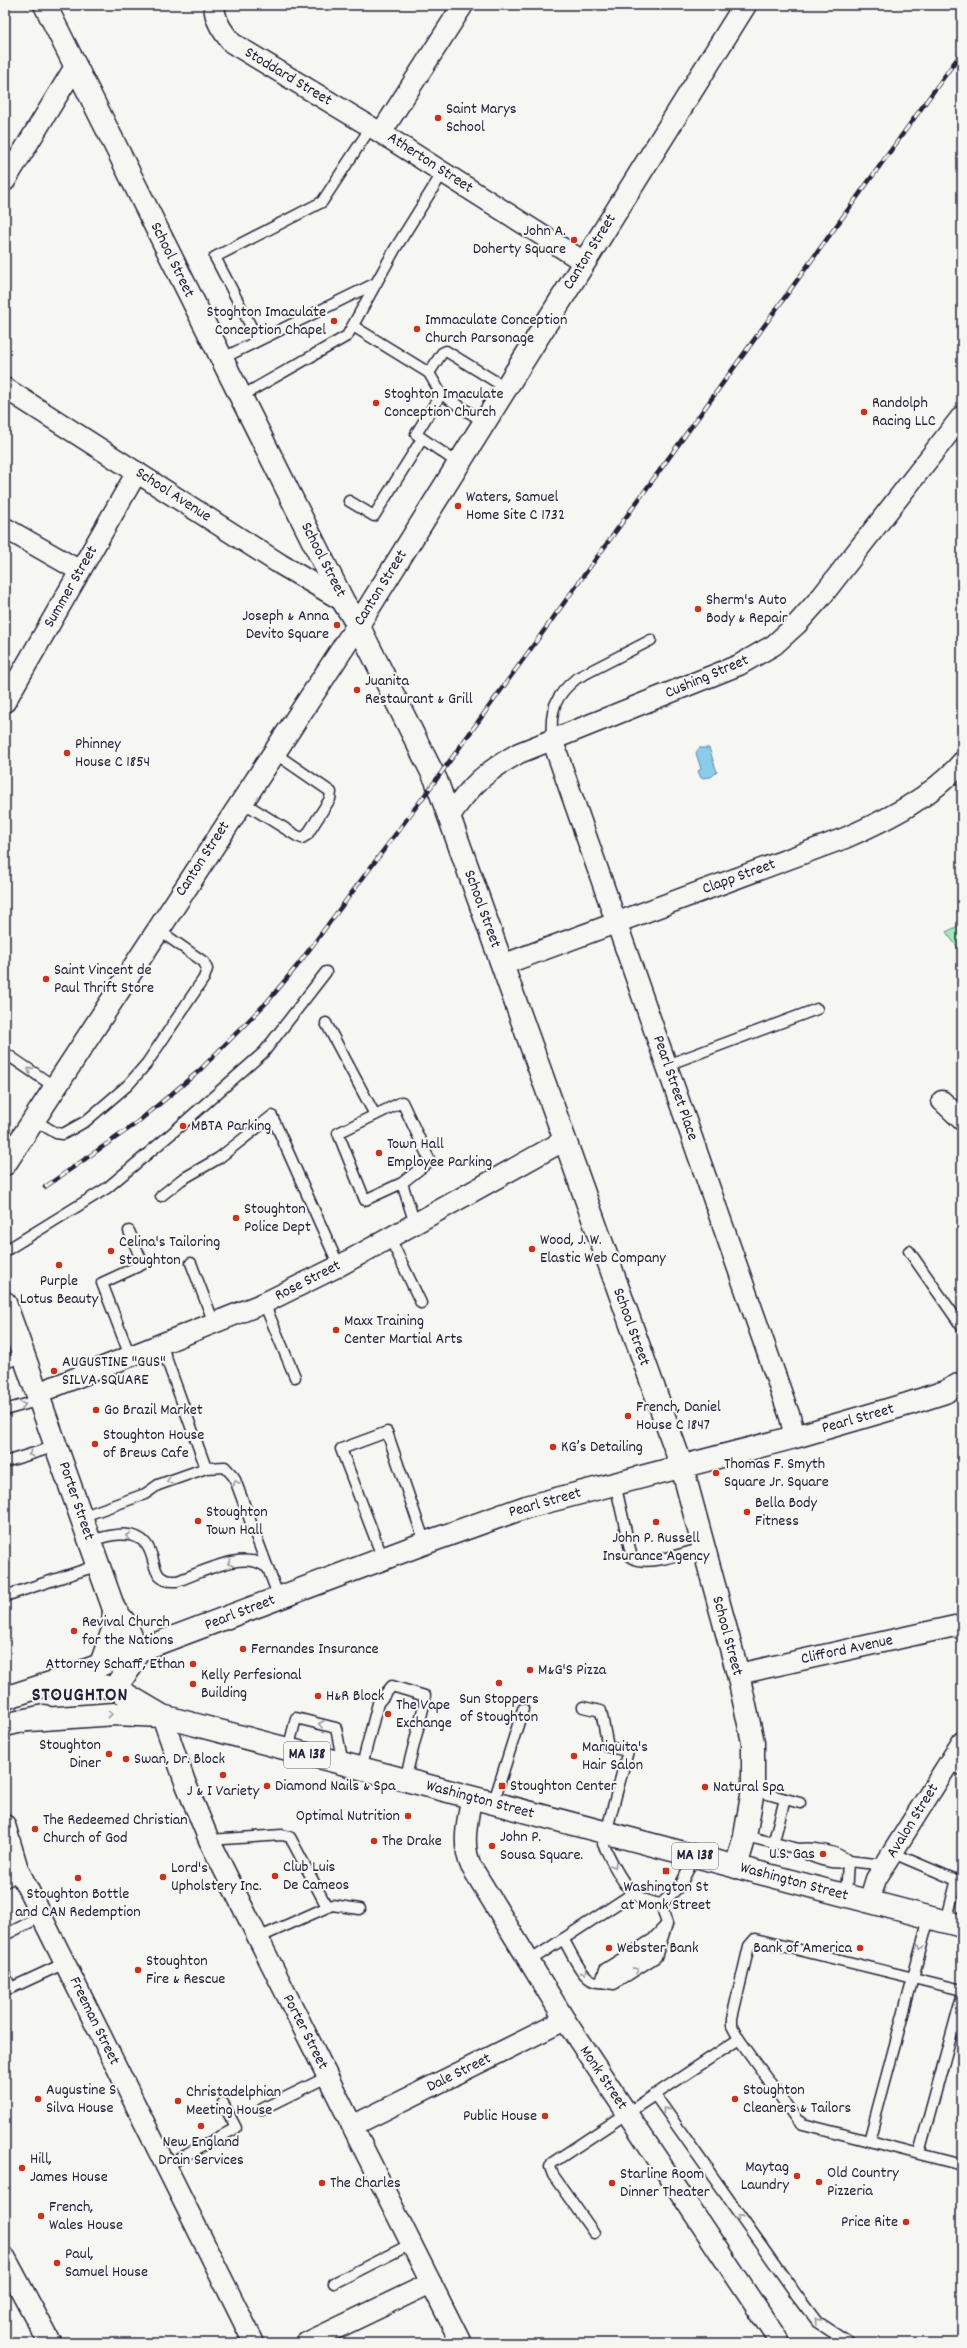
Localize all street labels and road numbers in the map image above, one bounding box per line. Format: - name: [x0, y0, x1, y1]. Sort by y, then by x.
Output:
- street label: Stoddard Street: [240, 42, 336, 112]
- street label: Atherton Street: [383, 127, 477, 199]
- street label: Canton Street: [558, 209, 623, 294]
- street label: School Street: [144, 218, 200, 302]
- street label: School Avenue: [131, 462, 215, 528]
- street label: School Street: [294, 519, 352, 602]
- street label: Summer Street: [38, 542, 104, 632]
- street label: Canton Street: [349, 545, 414, 630]
- street label: Cushing Street: [662, 649, 752, 705]
- street label: Canton Street: [170, 817, 236, 901]
- street label: Clapp Street: [699, 853, 779, 901]
- street label: School Street: [457, 867, 507, 951]
- street label: Pearl Street Place: [646, 1032, 704, 1144]
- street label: Rose Street: [271, 1255, 345, 1307]
- street label: School Street: [606, 1285, 656, 1369]
- street label: Pearl Street: [819, 1398, 897, 1440]
- street label: Porter Street: [52, 1459, 100, 1543]
- street label: Pearl Street: [506, 1482, 584, 1524]
- street label: Pearl Street: [201, 1589, 279, 1637]
- street label: School Street: [705, 1594, 749, 1678]
- street label: Clifford Avenue: [799, 1629, 895, 1671]
- road number: MA 138: [284, 1742, 330, 1768]
- street label: Washington Street: [423, 1775, 537, 1826]
- street label: Avalon Street: [881, 1779, 945, 1863]
- road number: MA 138: [672, 1843, 718, 1869]
- street label: Washington Street: [737, 1857, 851, 1908]
- street label: Freeman Street: [63, 1973, 125, 2069]
- street label: Porter Street: [276, 1990, 334, 2074]
- street label: Monk Street: [573, 2041, 633, 2115]
- street label: Dale Street: [423, 2047, 495, 2098]

